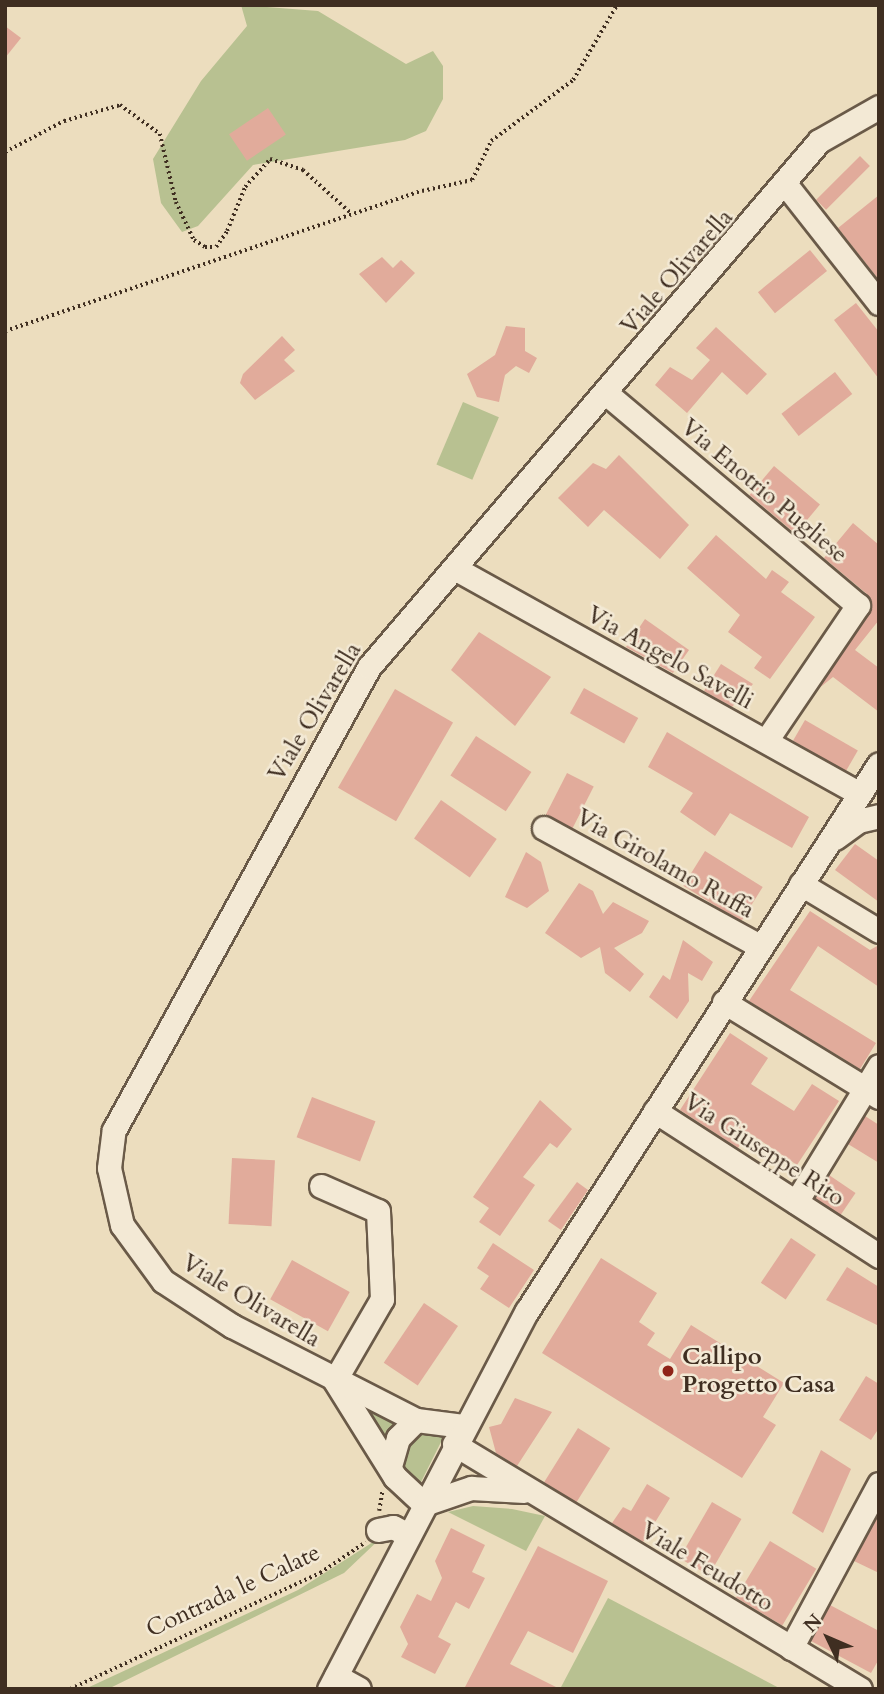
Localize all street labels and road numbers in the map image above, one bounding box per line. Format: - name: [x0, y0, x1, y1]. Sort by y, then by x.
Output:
- street label: Viale Olivarella: [615, 203, 739, 341]
- street label: Via Enotrio Pugliese: [675, 413, 853, 569]
- street label: Via Angelo Savelli: [582, 600, 758, 716]
- street label: Viale Olivarella: [262, 637, 368, 787]
- street label: Via Girolamo Ruffa: [571, 803, 759, 925]
- street label: Via Giuseppe Rito: [678, 1087, 850, 1213]
- street label: Viale Olivarella: [176, 1248, 326, 1354]
- street label: Viale Feudotto: [635, 1516, 779, 1618]
- street label: Contrada le Calate: [142, 1538, 324, 1644]

